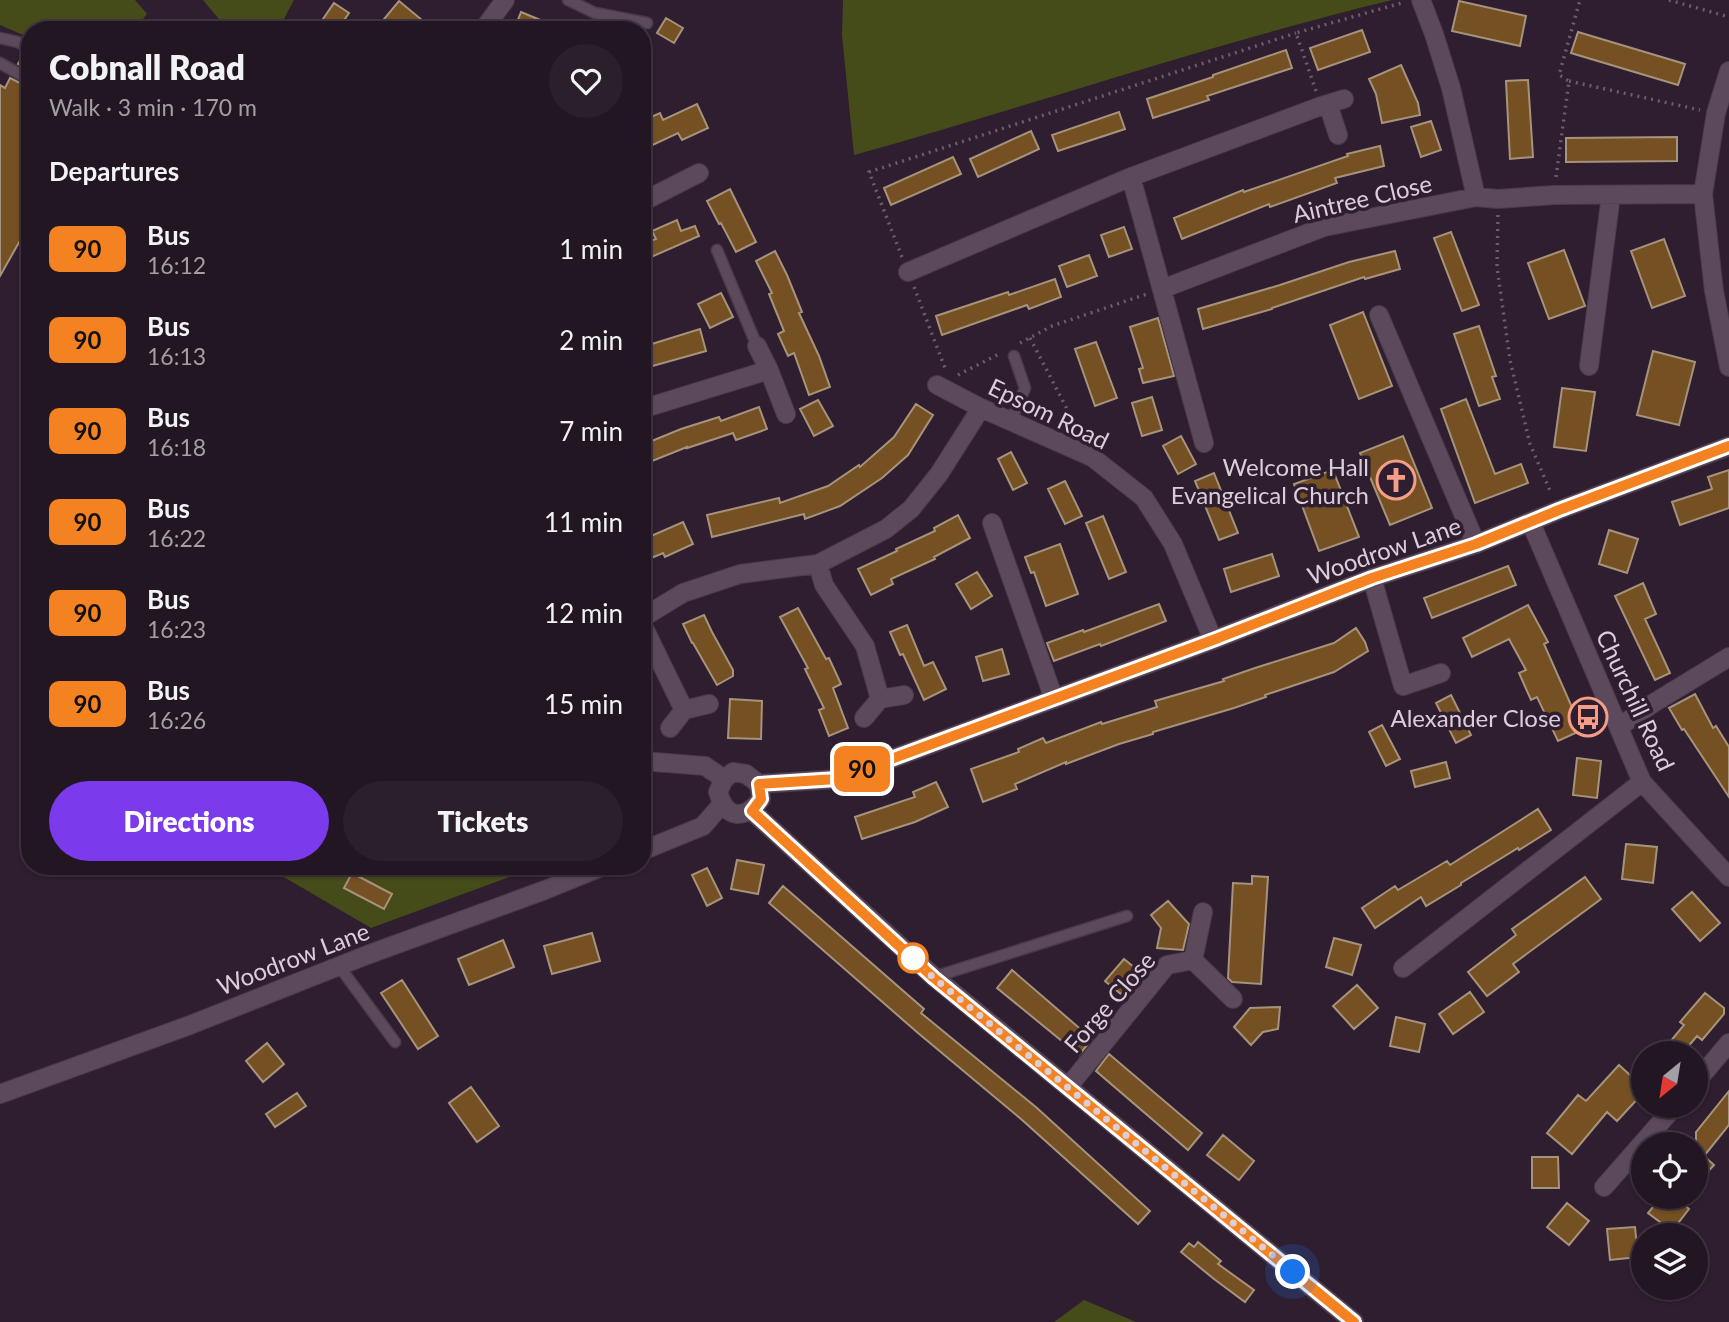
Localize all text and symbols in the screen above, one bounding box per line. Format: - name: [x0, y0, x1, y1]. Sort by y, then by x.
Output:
- button: heart: [549, 44, 623, 118]
- text: Cobnall Road: [49, 47, 245, 87]
- text: Walk · 3 min · 170 m: [49, 93, 257, 121]
- text: Departures: [49, 155, 179, 187]
- street label: Aintree Close: [1290, 168, 1434, 228]
- text: Bus: [147, 219, 190, 251]
- text: 1 min: [559, 233, 623, 265]
- text: 90: [74, 234, 101, 263]
- text: 16:12: [147, 251, 206, 279]
- text: Bus: [147, 310, 190, 342]
- text: 2 min: [559, 324, 623, 356]
- text: 90: [74, 325, 101, 354]
- text: 16:13: [147, 342, 206, 370]
- street label: Epsom Road: [984, 371, 1114, 455]
- text: Bus: [147, 401, 190, 433]
- text: 7 min: [559, 415, 623, 447]
- text: 90: [74, 416, 101, 445]
- text: 16:18: [147, 433, 206, 461]
- place label: Welcome Hall Evangelical Church: [1171, 452, 1369, 509]
- church icon: Welcome Hall Evangelical Church: [1375, 459, 1417, 501]
- text: Bus: [147, 492, 190, 524]
- text: 11 min: [544, 506, 623, 538]
- text: 90: [74, 507, 101, 536]
- street label: Woodrow Lane: [1303, 510, 1465, 590]
- text: 16:22: [147, 524, 206, 552]
- text: Bus: [147, 583, 190, 615]
- text: 12 min: [544, 597, 623, 629]
- text: 90: [74, 598, 101, 627]
- text: 16:23: [147, 615, 206, 643]
- street label: Churchill Road: [1591, 625, 1681, 775]
- text: Bus: [147, 674, 190, 706]
- text: 15 min: [544, 688, 623, 720]
- text: 90: [74, 689, 101, 718]
- bus stop icon: Alexander Close: [1567, 696, 1609, 738]
- place label: Alexander Close: [1390, 703, 1561, 732]
- text: 16:26: [147, 706, 206, 734]
- line badge: 90: [830, 746, 894, 792]
- text: 90: [848, 754, 876, 783]
- button: Directions: [49, 781, 329, 861]
- button: Tickets: [343, 781, 623, 861]
- street label: Woodrow Lane: [213, 916, 373, 1000]
- unlabelled marker: [898, 943, 928, 973]
- street label: Forge Close: [1057, 946, 1161, 1058]
- north arrow: [1631, 1041, 1708, 1118]
- map controls: [1631, 1041, 1708, 1300]
- button: locate: [1631, 1132, 1708, 1209]
- button: layers: [1631, 1223, 1708, 1300]
- your location: [1275, 1254, 1310, 1289]

